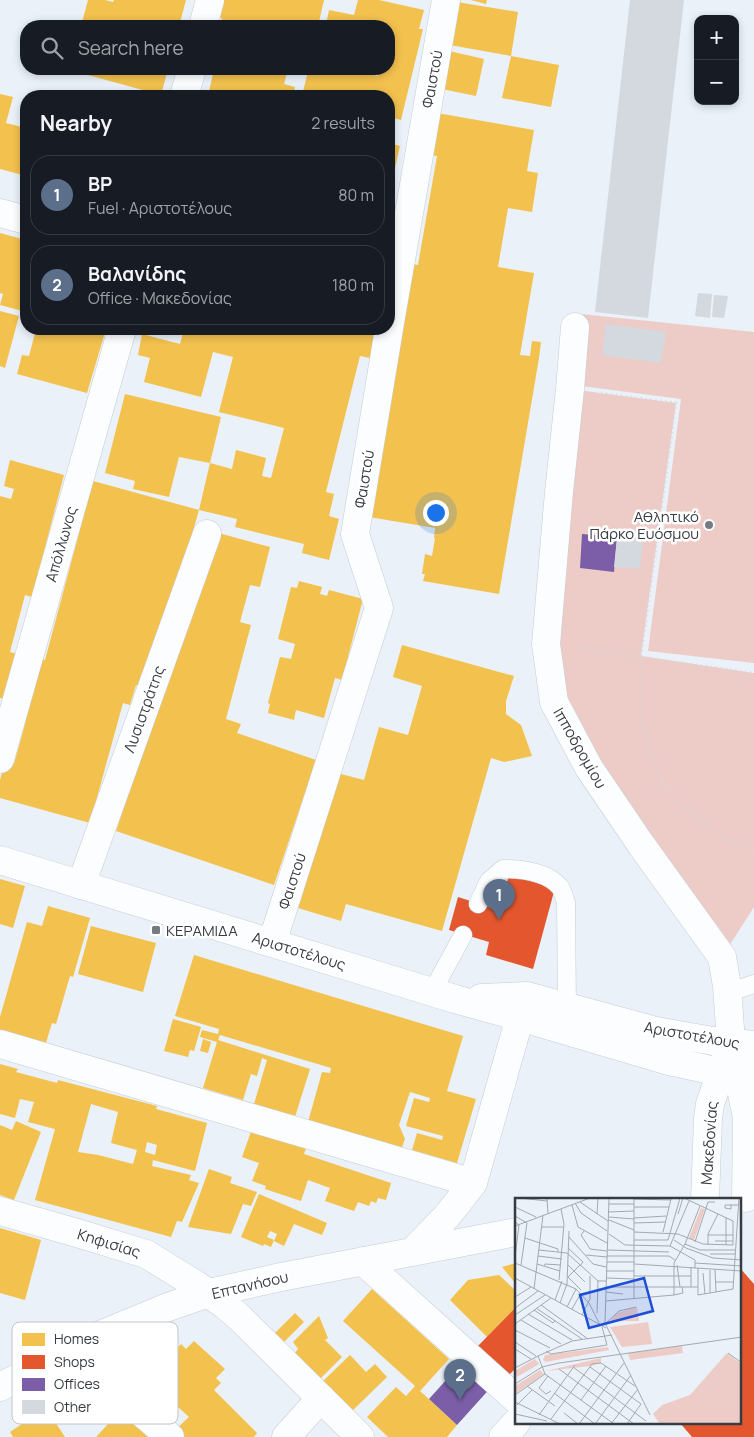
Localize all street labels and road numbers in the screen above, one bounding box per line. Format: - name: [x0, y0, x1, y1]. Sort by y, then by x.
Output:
- street label: Φαιστού: [417, 48, 447, 110]
- street label: Φαιστού: [349, 448, 379, 510]
- street label: Απόλλωνος: [40, 504, 82, 584]
- street label: Λυσιστράτης: [119, 663, 169, 755]
- street label: Ιπποδρομίου: [548, 704, 612, 792]
- street label: Φαιστού: [273, 850, 311, 912]
- street label: Αριστοτέλους: [250, 927, 348, 975]
- street label: Αριστοτέλους: [642, 1016, 742, 1054]
- street label: Μακεδονίας: [696, 1100, 722, 1186]
- street label: Κηφισίας: [75, 1223, 143, 1263]
- street label: Επτανήσου: [210, 1266, 290, 1304]

